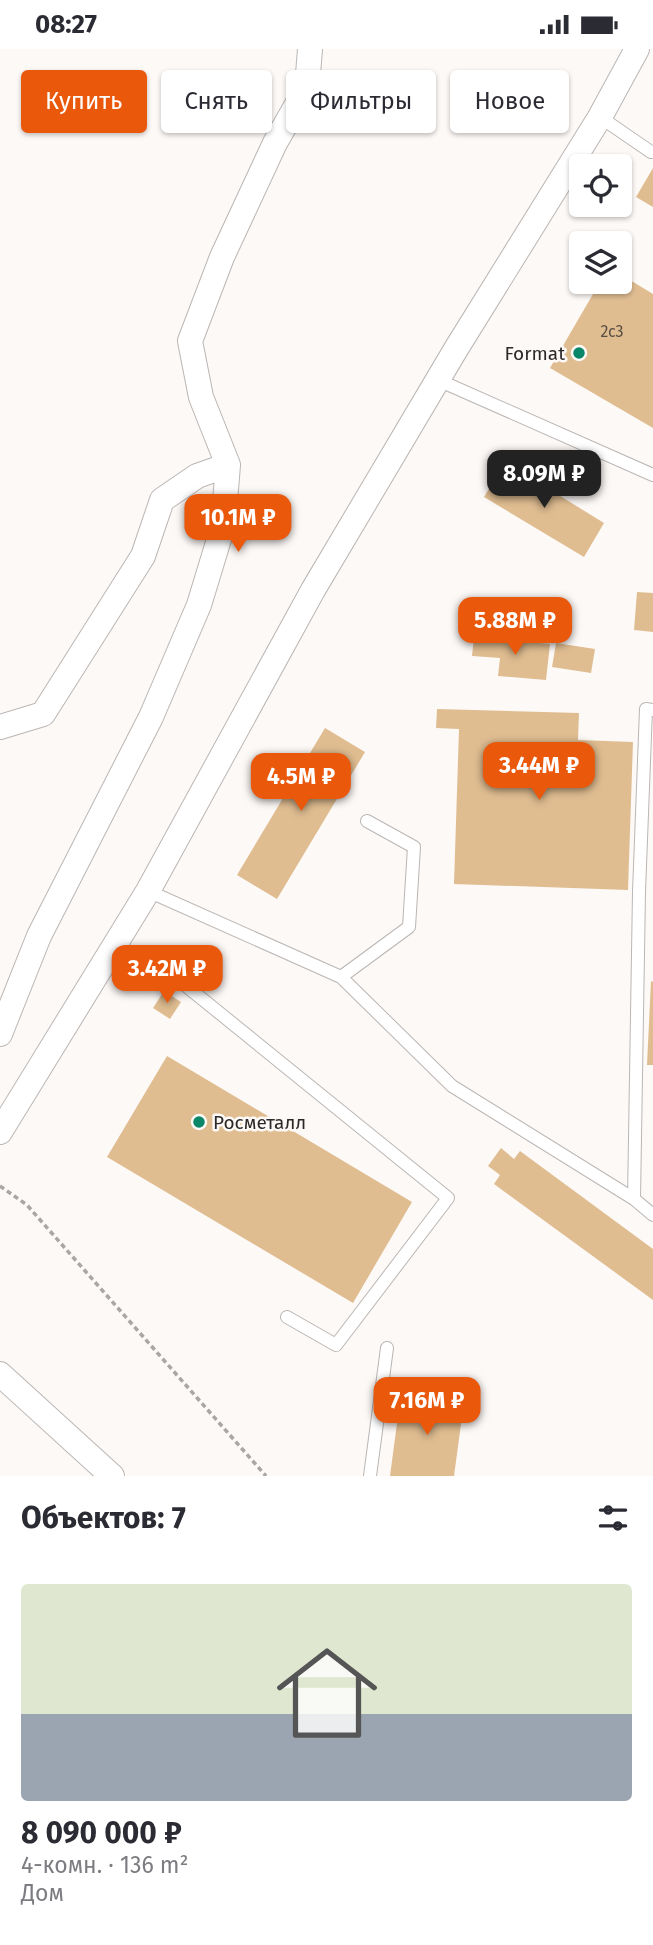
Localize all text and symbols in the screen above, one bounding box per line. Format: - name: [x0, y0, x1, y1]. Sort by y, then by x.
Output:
- text: 08:27: [35, 9, 97, 40]
- chip: Купить: [21, 70, 147, 133]
- chip: Снять: [161, 70, 272, 133]
- chip: Фильтры: [286, 70, 436, 133]
- chip: Новое: [450, 70, 569, 133]
- map controls: [569, 154, 632, 294]
- button: locate: [569, 154, 632, 217]
- button: layers: [569, 231, 632, 294]
- house number: 2с3: [600, 322, 624, 341]
- place label: Format: [504, 342, 565, 365]
- marker: Format: [571, 345, 587, 361]
- pin: 8.09M ₽: [479, 451, 609, 510]
- text: 8.09M ₽: [503, 459, 585, 487]
- pin: 10.1M ₽: [173, 495, 303, 554]
- text: 10.1M ₽: [200, 503, 276, 531]
- pin: 5.88M ₽: [450, 597, 580, 657]
- text: 5.88M ₽: [474, 606, 556, 634]
- pin: 3.44M ₽: [474, 743, 604, 802]
- text: 3.44M ₽: [499, 751, 579, 779]
- pin: 4.5M ₽: [244, 753, 358, 813]
- text: 4.5M ₽: [267, 762, 335, 790]
- pin: 3.42M ₽: [102, 946, 232, 1005]
- text: 3.42M ₽: [128, 954, 206, 982]
- place label: Росметалл: [213, 1111, 306, 1134]
- marker: Росметалл: [191, 1114, 207, 1130]
- pin: 7.16M ₽: [362, 1377, 492, 1437]
- text: 7.16M ₽: [390, 1386, 464, 1414]
- icon: filters: [594, 1499, 632, 1537]
- text: Объектов: 7: [21, 1500, 186, 1536]
- icon: home: [264, 1630, 390, 1756]
- text: 8 090 000 ₽: [21, 1815, 182, 1851]
- text: 4-комн. · 136 m²: [21, 1851, 189, 1879]
- text: Дом: [21, 1879, 64, 1907]

